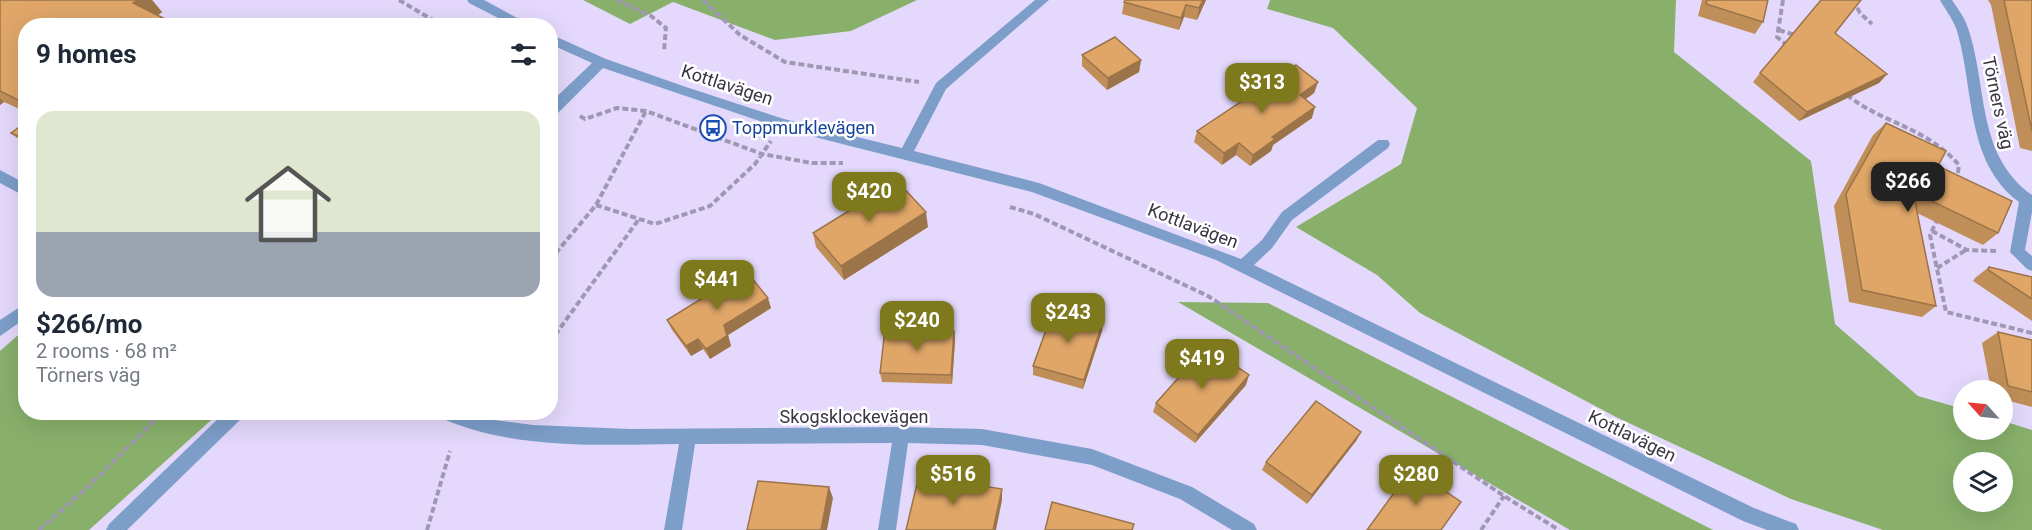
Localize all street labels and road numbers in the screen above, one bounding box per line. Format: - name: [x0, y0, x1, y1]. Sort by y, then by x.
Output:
- street label: Törners väg: [1978, 55, 2019, 151]
- street label: Kottlavägen: [679, 60, 776, 109]
- street label: Kottlavägen: [1145, 199, 1241, 252]
- street label: Kottlavägen: [1585, 405, 1680, 466]
- street label: Skogsklockevägen: [779, 406, 929, 427]

